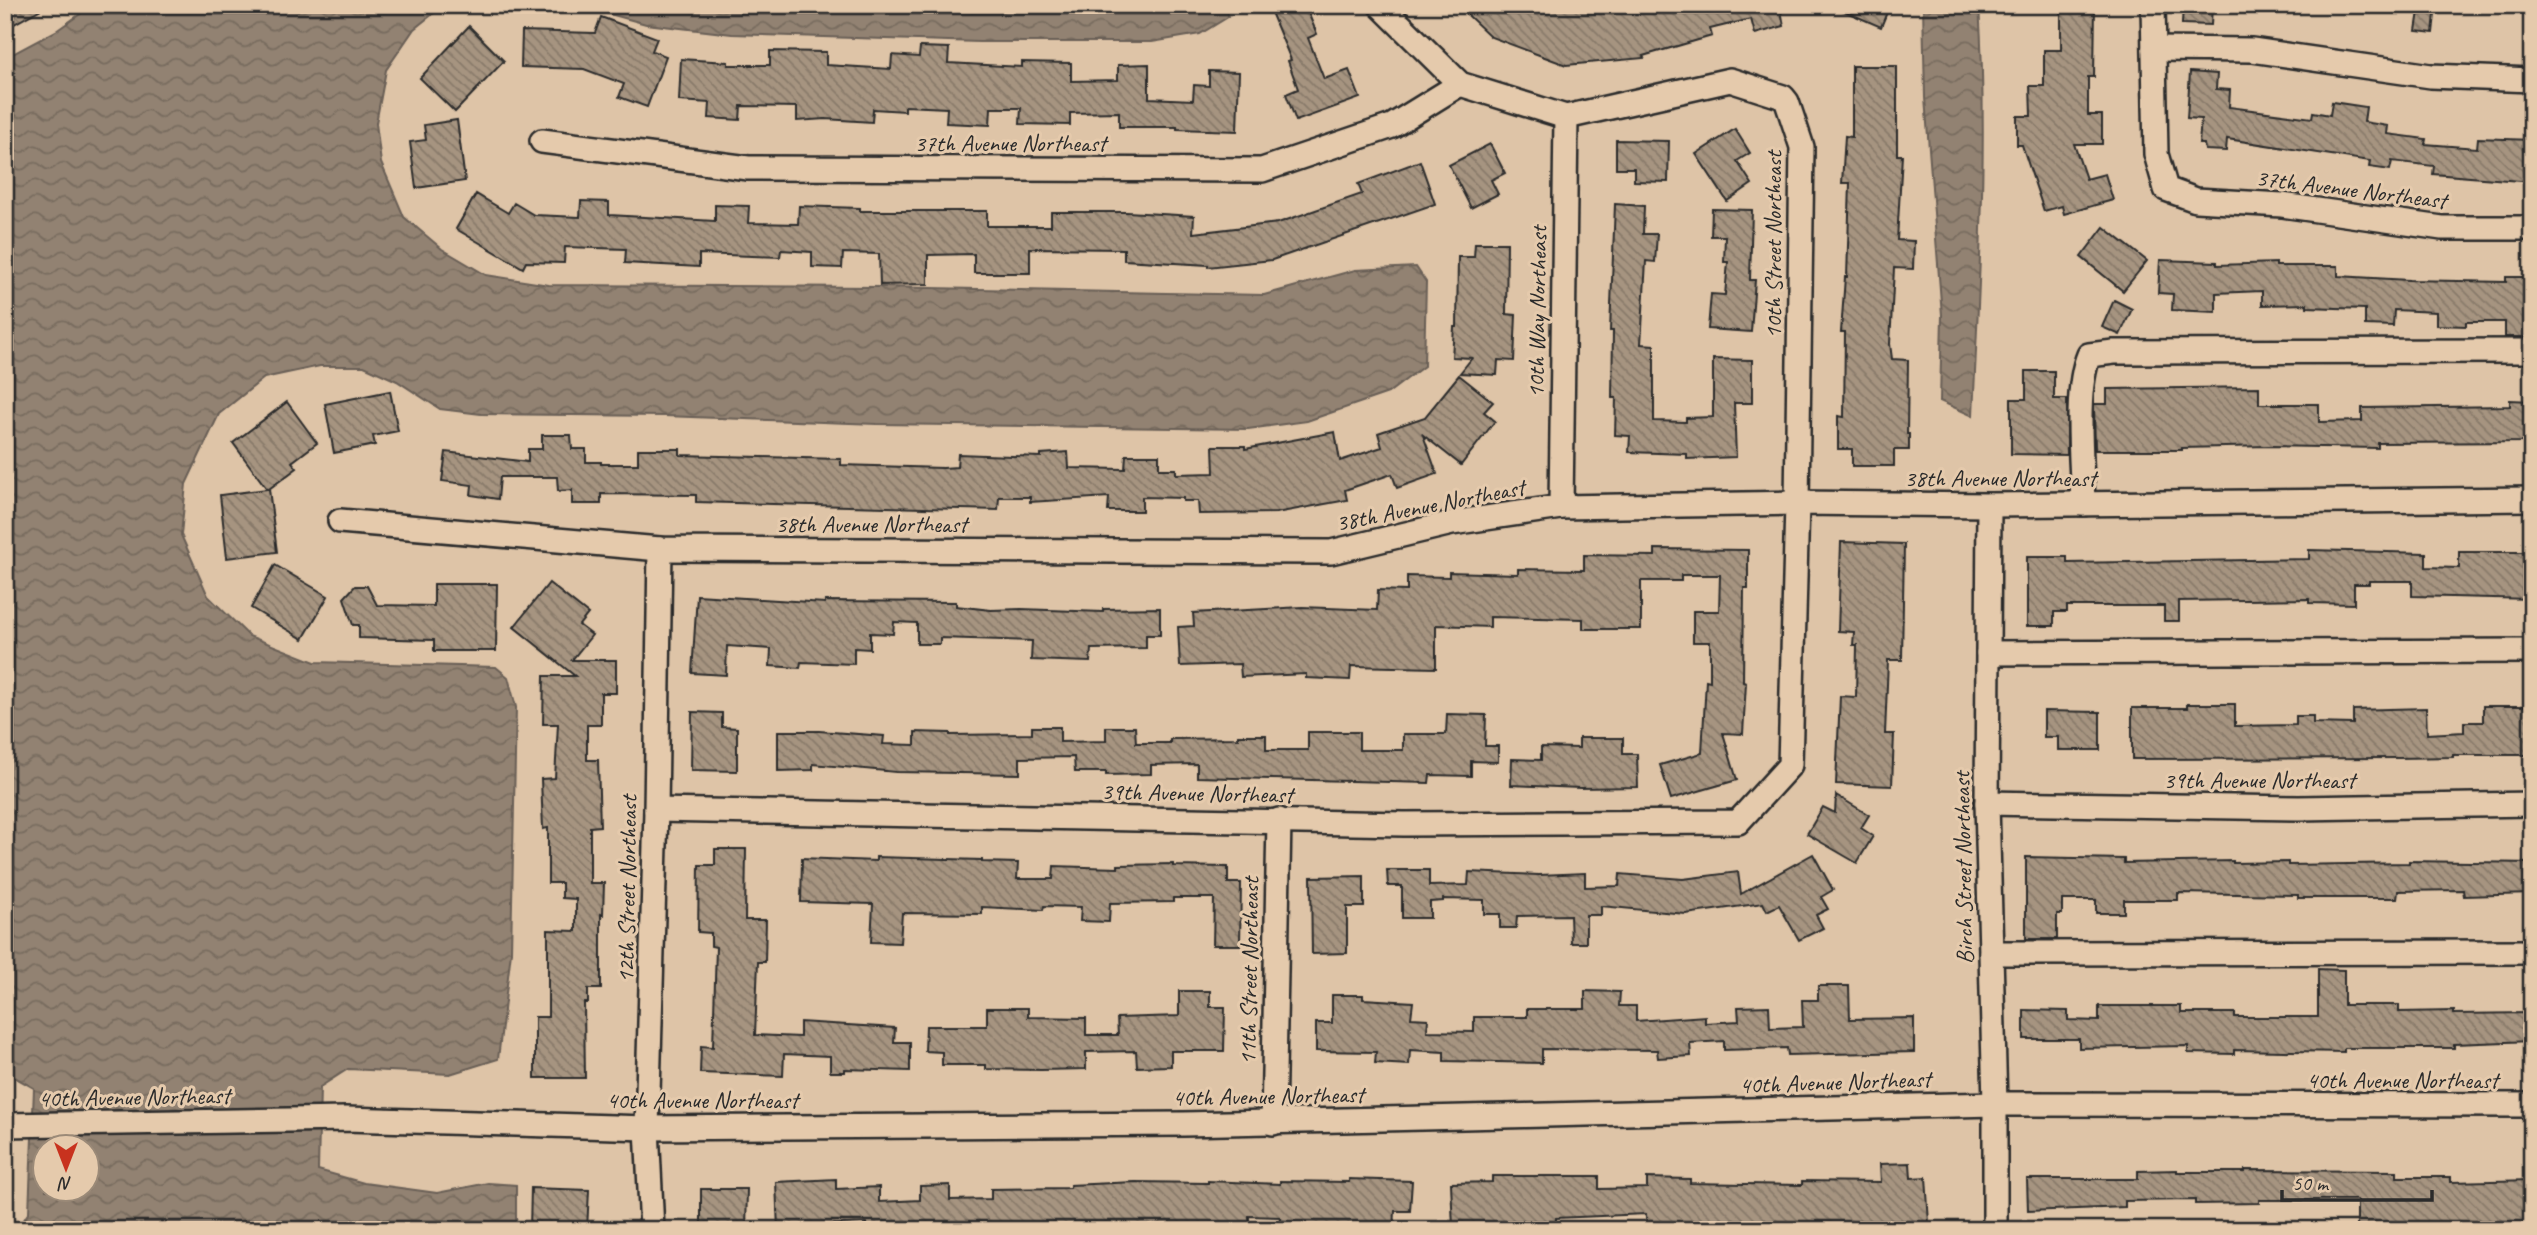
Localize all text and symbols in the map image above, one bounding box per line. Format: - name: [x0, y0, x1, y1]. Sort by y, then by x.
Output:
- street label: 37th Avenue Northeast: [914, 128, 1109, 158]
- street label: 10th Street Northeast: [1758, 149, 1788, 339]
- street label: 37th Avenue Northeast: [2254, 162, 2451, 216]
- street label: 10th Way Northeast: [1521, 224, 1554, 398]
- street label: 38th Avenue Northeast: [1904, 463, 2099, 493]
- street label: 38th Avenue Northeast: [1333, 471, 1530, 538]
- street label: 38th Avenue Northeast: [775, 509, 970, 539]
- street label: 39th Avenue Northeast: [2163, 765, 2358, 795]
- street label: Birch Street Northeast: [1946, 769, 1980, 964]
- street label: 39th Avenue Northeast: [1101, 776, 1296, 810]
- street label: 12th Street Northeast: [610, 793, 644, 983]
- street label: 11th Street Northeast: [1232, 875, 1266, 1065]
- street label: 40th Avenue Northeast: [1739, 1064, 1934, 1100]
- street label: 40th Avenue Northeast: [2306, 1065, 2501, 1095]
- street label: 40th Avenue Northeast: [1172, 1079, 1367, 1113]
- street label: 40th Avenue Northeast: [38, 1080, 233, 1114]
- street label: 40th Avenue Northeast: [606, 1085, 801, 1115]
- north arrow: [32, 1134, 102, 1204]
- scale bar: [2282, 1158, 2432, 1202]
- text: 50 m: [2292, 1170, 2330, 1196]
- text: N: [57, 1172, 72, 1196]

